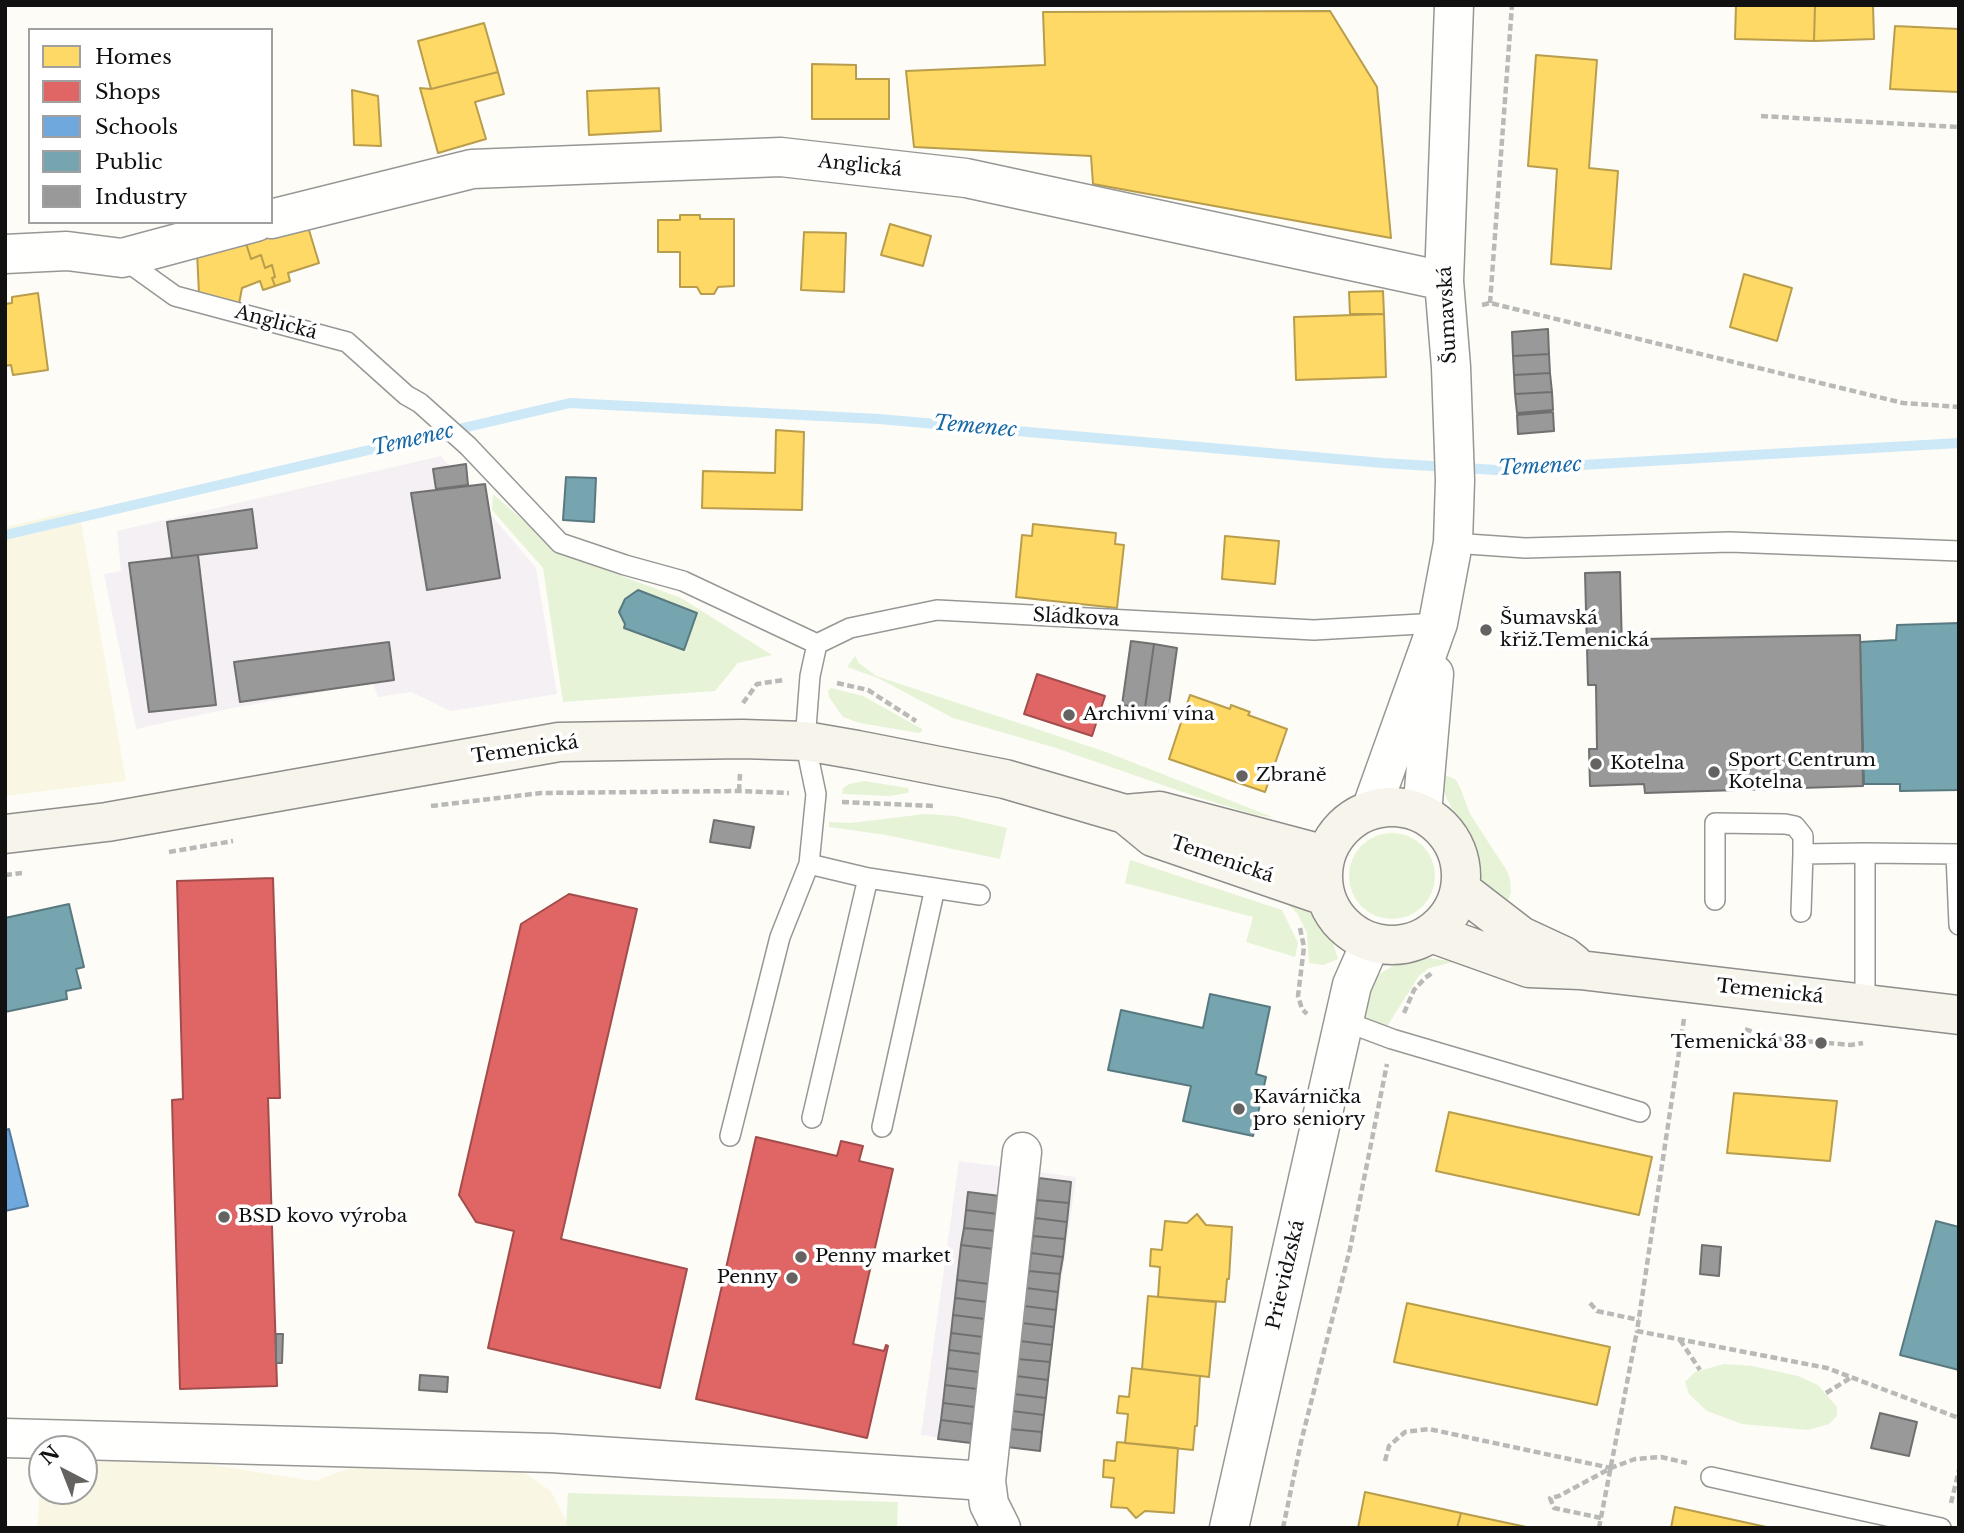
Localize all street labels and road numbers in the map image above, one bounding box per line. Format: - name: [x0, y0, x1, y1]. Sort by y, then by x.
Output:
- street label: Anglická: [817, 150, 903, 182]
- street label: Šumavská: [1434, 266, 1462, 364]
- street label: Anglická: [232, 301, 320, 345]
- street label: Sládkova: [1032, 604, 1120, 632]
- street label: Temenická: [470, 731, 580, 769]
- street label: Temenická: [1168, 832, 1276, 888]
- street label: Temenická: [1715, 975, 1825, 1009]
- street label: Prievidzská: [1262, 1218, 1310, 1332]

